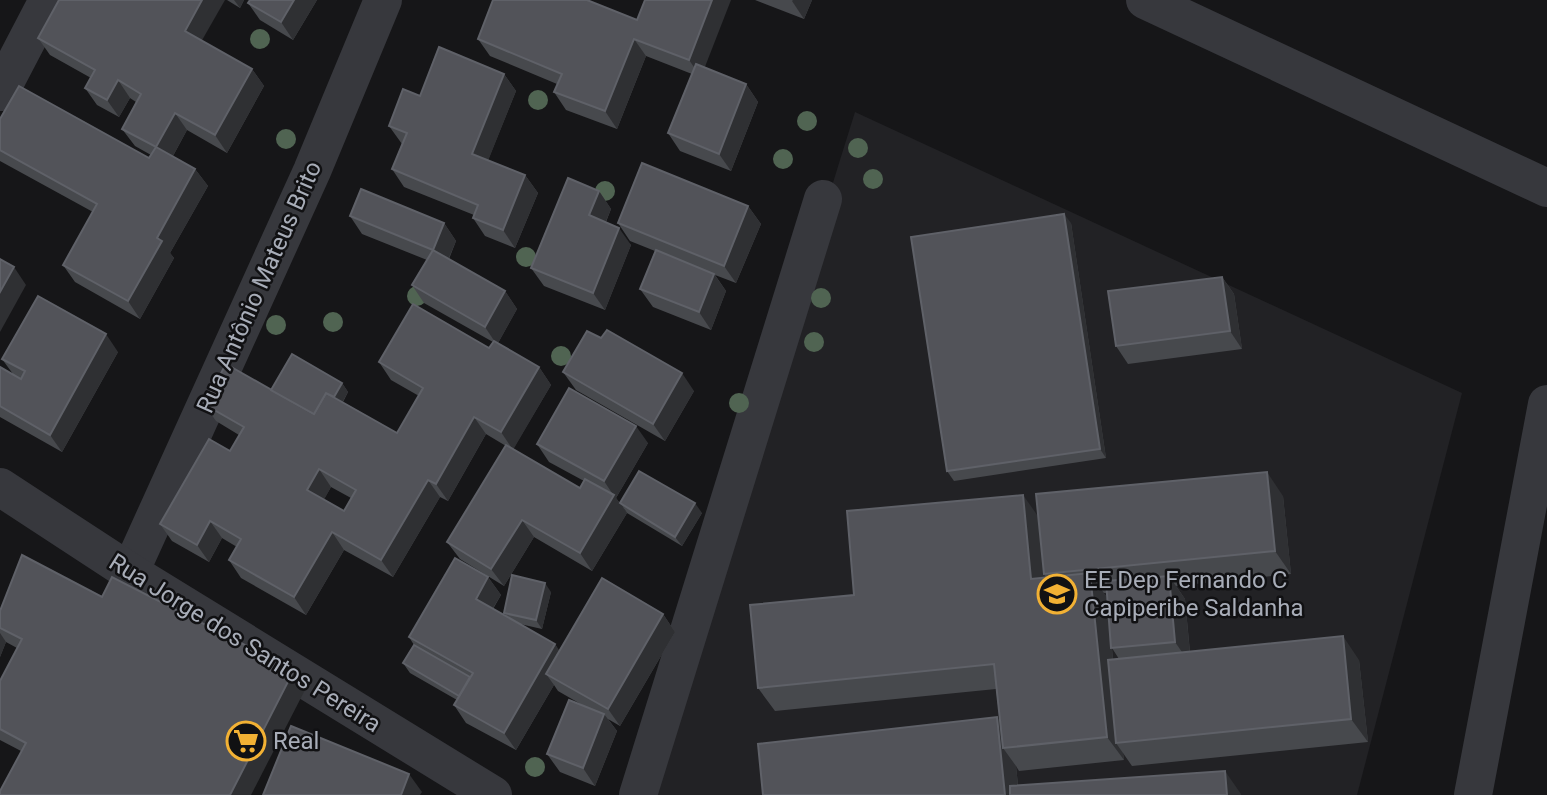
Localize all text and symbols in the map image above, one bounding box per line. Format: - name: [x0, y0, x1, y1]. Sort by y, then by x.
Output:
- street label: Rua Antônio Mateus Brito: [191, 157, 327, 417]
- street label: Rua Jorge dos Santos Pereira: [104, 548, 386, 738]
- place label: EE Dep Fernando C Capiperibe Saldanha: [1084, 566, 1304, 622]
- school or university icon: EE Dep Fernando C Capiperibe Saldanha: [1036, 573, 1078, 615]
- supermarket icon: Real: [225, 720, 267, 762]
- place label: Real: [273, 727, 319, 755]

